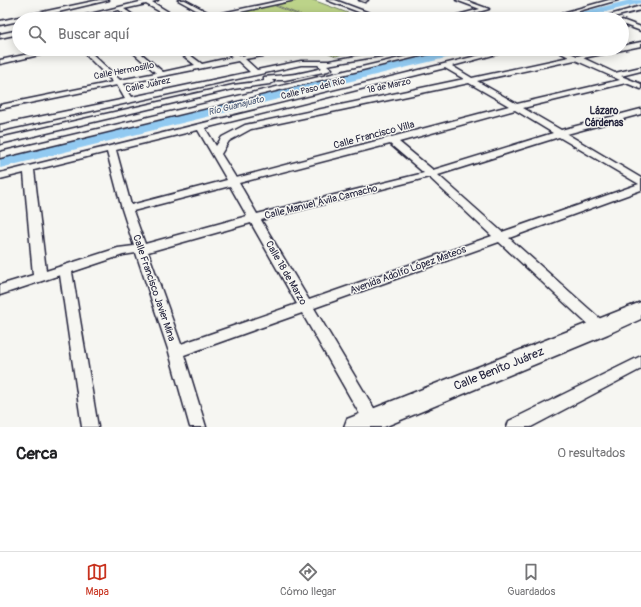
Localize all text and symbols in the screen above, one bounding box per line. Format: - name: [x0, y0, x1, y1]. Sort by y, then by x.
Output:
- search box: [12, 12, 629, 56]
- icon: search: [26, 23, 48, 45]
- text: Buscar aquí: [58, 25, 130, 44]
- street label: Calle Hermosillo: [93, 60, 155, 82]
- street label: Calle Juárez: [125, 75, 172, 95]
- street label: Calle Paso del Río: [280, 76, 346, 102]
- street label: 18 de Marzo: [366, 76, 412, 96]
- water label: Río Guanajuato: [207, 93, 266, 118]
- district label: Lázaro Cárdenas: [585, 105, 624, 129]
- street label: Calle Francisco Villa: [332, 118, 416, 152]
- street label: Calle Manuel Ávila Camacho: [263, 181, 379, 222]
- street label: Calle Francisco Javier Mina: [130, 233, 178, 343]
- street label: Calle 18 de Marzo: [263, 239, 309, 308]
- street label: Avenida Adolfo López Mateos: [348, 243, 468, 297]
- street label: Calle Benito Juárez: [452, 344, 546, 394]
- text: Cerca: [16, 443, 57, 464]
- text: 0 resultados: [557, 445, 625, 461]
- tab: Mapa: [86, 561, 109, 598]
- tab: Cómo llegar: [280, 561, 336, 598]
- tab: Guardados: [507, 561, 555, 598]

